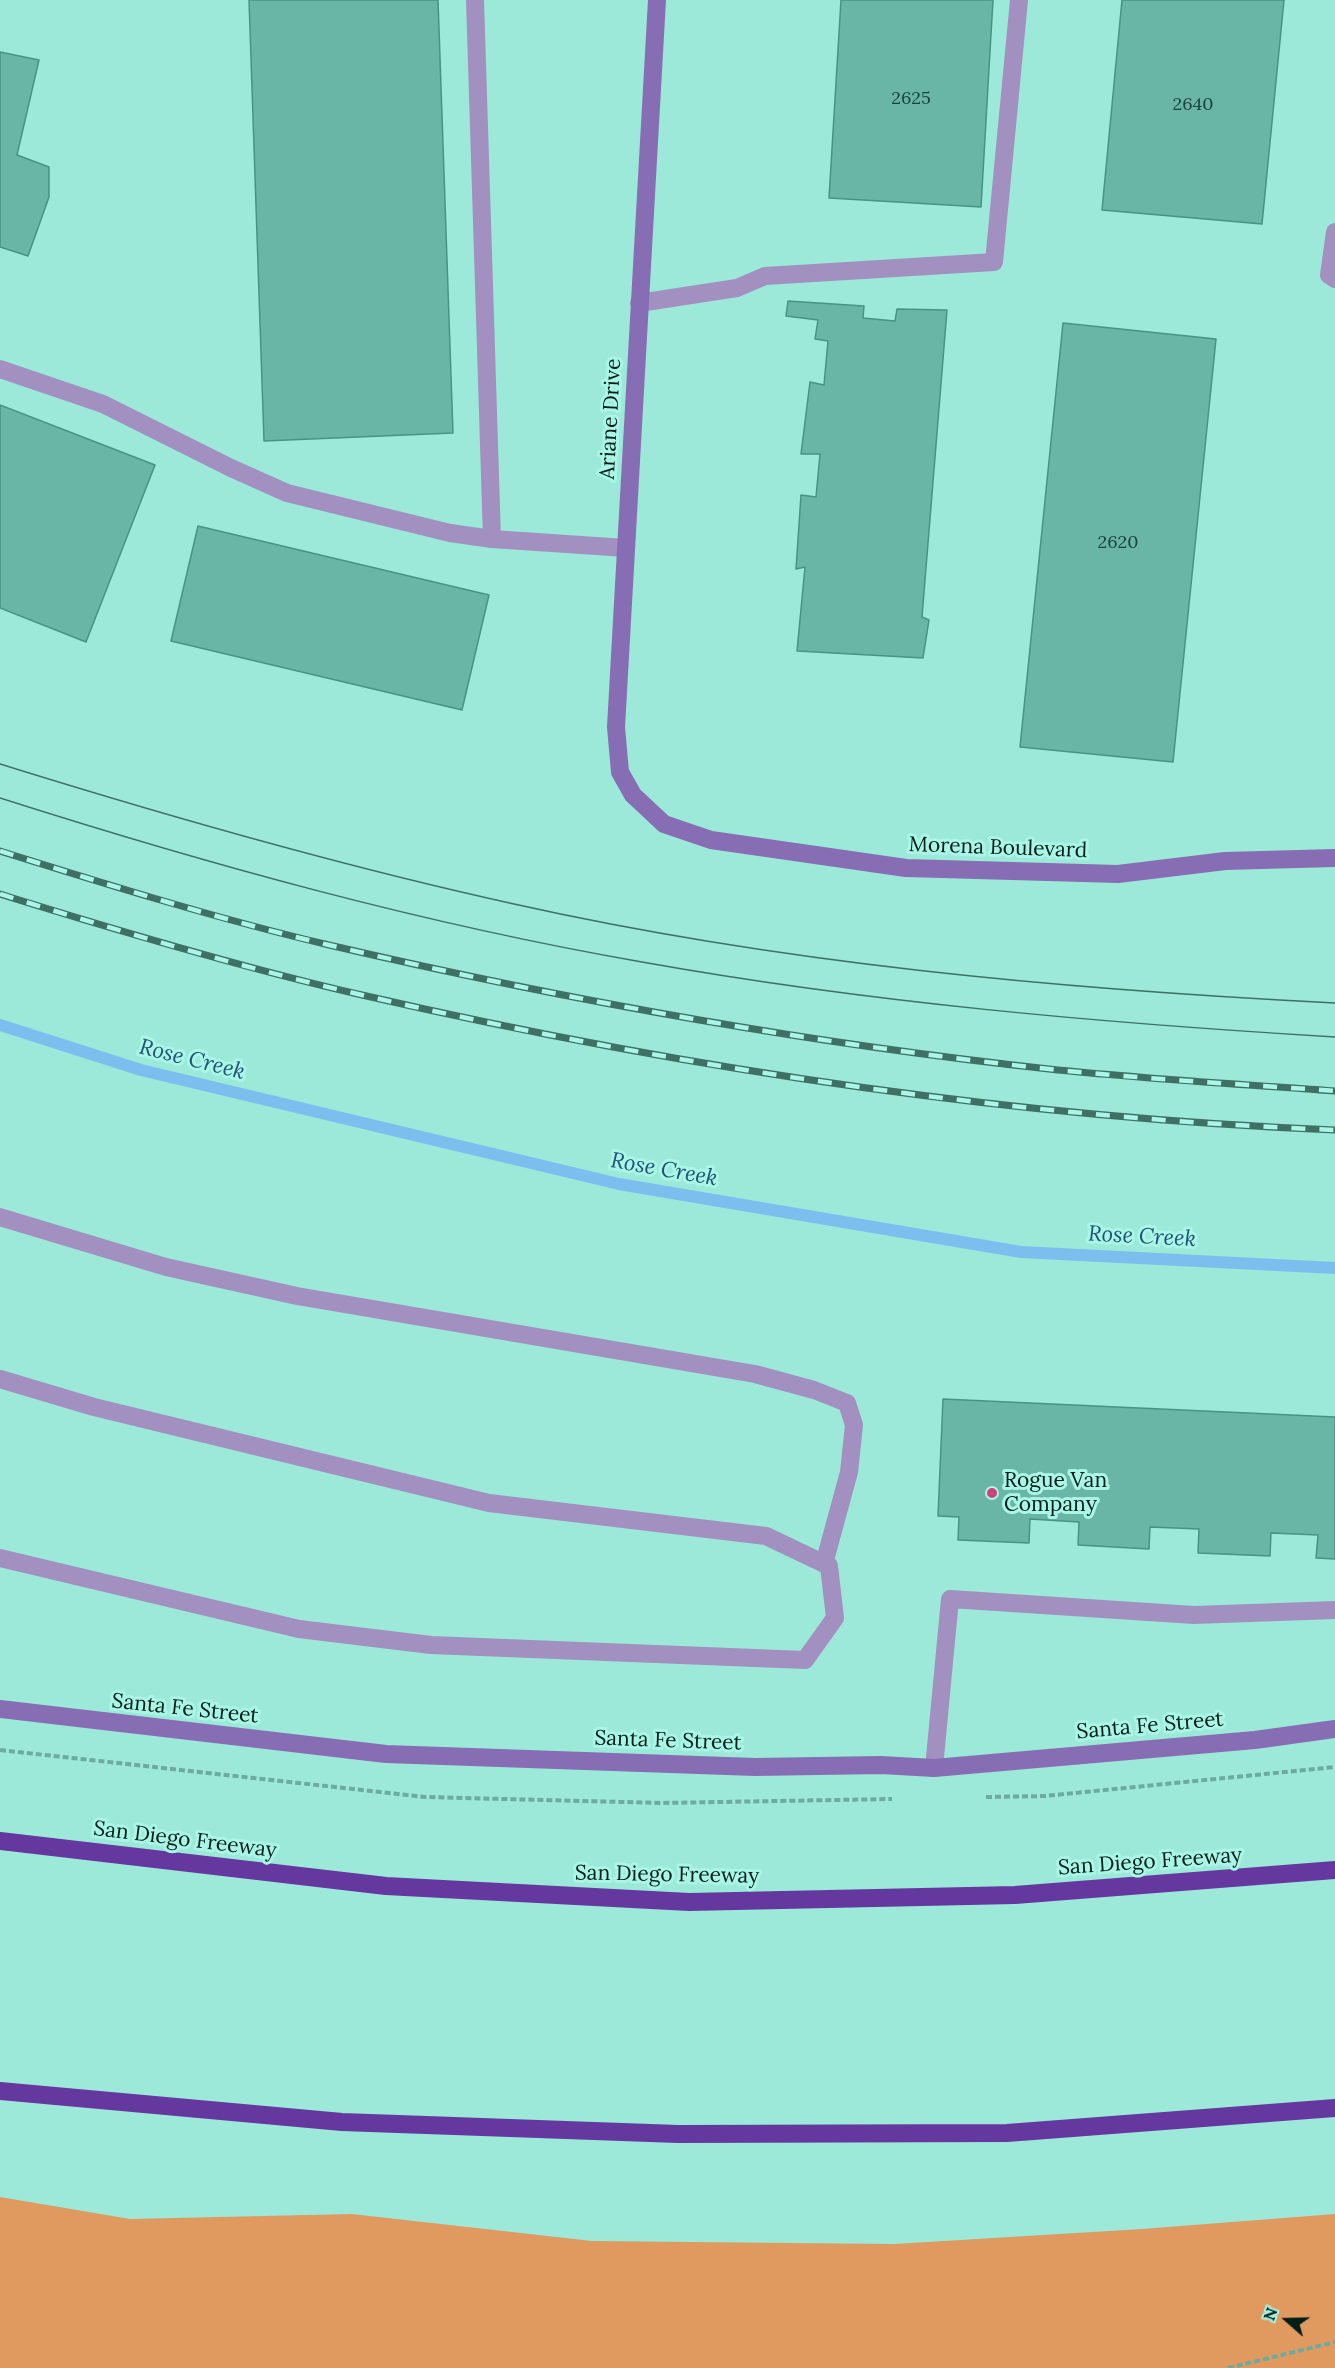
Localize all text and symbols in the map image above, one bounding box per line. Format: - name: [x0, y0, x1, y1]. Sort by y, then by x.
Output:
- house number: 2625: [891, 88, 931, 110]
- house number: 2640: [1172, 94, 1214, 116]
- street label: Ariane Drive: [595, 358, 627, 480]
- house number: 2620: [1098, 532, 1138, 554]
- street label: Morena Boulevard: [908, 832, 1088, 864]
- water label: Rose Creek: [136, 1034, 248, 1086]
- water label: Rose Creek: [608, 1148, 720, 1192]
- water label: Rose Creek: [1087, 1221, 1197, 1253]
- place label: Rogue Van Company: [1004, 1468, 1107, 1518]
- marker: Rogue Van Company: [985, 1486, 999, 1500]
- street label: Santa Fe Street: [110, 1689, 260, 1729]
- street label: Santa Fe Street: [1075, 1707, 1225, 1745]
- street label: Santa Fe Street: [594, 1726, 742, 1756]
- street label: San Diego Freeway: [92, 1816, 278, 1864]
- street label: San Diego Freeway: [1057, 1843, 1243, 1881]
- street label: San Diego Freeway: [575, 1861, 759, 1889]
- north arrow: [1257, 2290, 1317, 2350]
- text: N: [1259, 2305, 1282, 2323]

